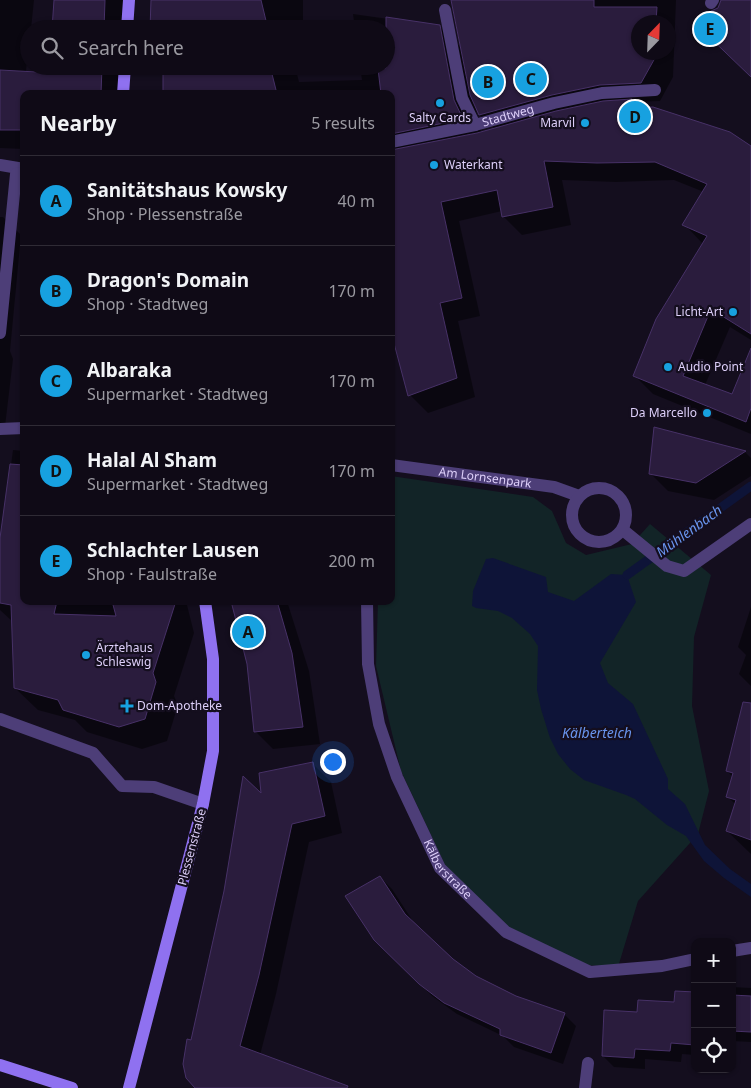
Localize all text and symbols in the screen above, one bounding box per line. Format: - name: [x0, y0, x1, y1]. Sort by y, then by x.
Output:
- pin: E: [694, 10, 726, 48]
- north arrow: [631, 15, 676, 60]
- search box: [20, 20, 395, 75]
- icon: search: [38, 34, 66, 62]
- text: Search here: [78, 35, 184, 61]
- pin: C: [515, 60, 547, 98]
- pin: B: [472, 63, 504, 101]
- marker: Salty Cards: [434, 97, 446, 109]
- pin: D: [619, 98, 651, 136]
- street label: Stadtweg: [480, 100, 536, 131]
- text: Nearby: [40, 109, 116, 137]
- place label: Salty Cards: [409, 109, 471, 126]
- text: 5 results: [311, 112, 375, 134]
- place label: Marvil: [540, 114, 575, 131]
- marker: Marvil: [579, 117, 591, 129]
- place label: Waterkant: [444, 156, 503, 173]
- marker: Waterkant: [428, 159, 440, 171]
- text: Sanitätshaus Kowsky: [87, 177, 287, 203]
- text: A: [50, 190, 62, 212]
- text: 40 m: [338, 190, 375, 212]
- text: Shop · Plessenstraße: [87, 203, 243, 225]
- text: Dragon's Domain: [87, 267, 249, 293]
- text: B: [51, 280, 61, 302]
- text: 170 m: [328, 280, 375, 302]
- text: Shop · Stadtweg: [87, 293, 208, 315]
- place label: Licht-Art: [675, 303, 724, 320]
- marker: Licht-Art: [727, 306, 739, 318]
- text: Albaraka: [87, 357, 172, 383]
- place label: Audio Point: [678, 358, 744, 375]
- marker: Audio Point: [662, 361, 674, 373]
- text: C: [51, 370, 61, 392]
- text: 170 m: [328, 370, 375, 392]
- text: Supermarket · Stadtweg: [87, 383, 268, 405]
- place label: Da Marcello: [630, 404, 697, 421]
- marker: Da Marcello: [701, 407, 713, 419]
- text: Halal Al Sham: [87, 447, 217, 473]
- text: D: [50, 460, 62, 482]
- text: 170 m: [328, 460, 375, 482]
- street label: Am Lornsenpark: [438, 463, 533, 492]
- text: Supermarket · Stadtweg: [87, 473, 268, 495]
- water label: Mühlenbach: [652, 500, 726, 561]
- text: Schlachter Lausen: [87, 537, 259, 563]
- text: E: [52, 550, 60, 572]
- text: 200 m: [328, 550, 375, 572]
- text: Shop · Faulstraße: [87, 563, 217, 585]
- pin: A: [232, 613, 264, 651]
- place label: Ärztehaus Schleswig: [96, 639, 153, 670]
- marker: Ärztehaus Schleswig: [80, 649, 92, 661]
- place label: Dom-Apotheke: [137, 697, 222, 714]
- marker: Dom-Apotheke: [121, 700, 133, 712]
- water label: Kälberteich: [562, 723, 632, 742]
- your location: [320, 749, 346, 775]
- street label: Plessenstraße: [173, 806, 210, 887]
- street label: Kälberstraße: [420, 836, 476, 903]
- map controls: [691, 938, 736, 1073]
- button: +: [691, 938, 736, 983]
- button: −: [691, 983, 736, 1028]
- button: locate: [691, 1028, 736, 1073]

